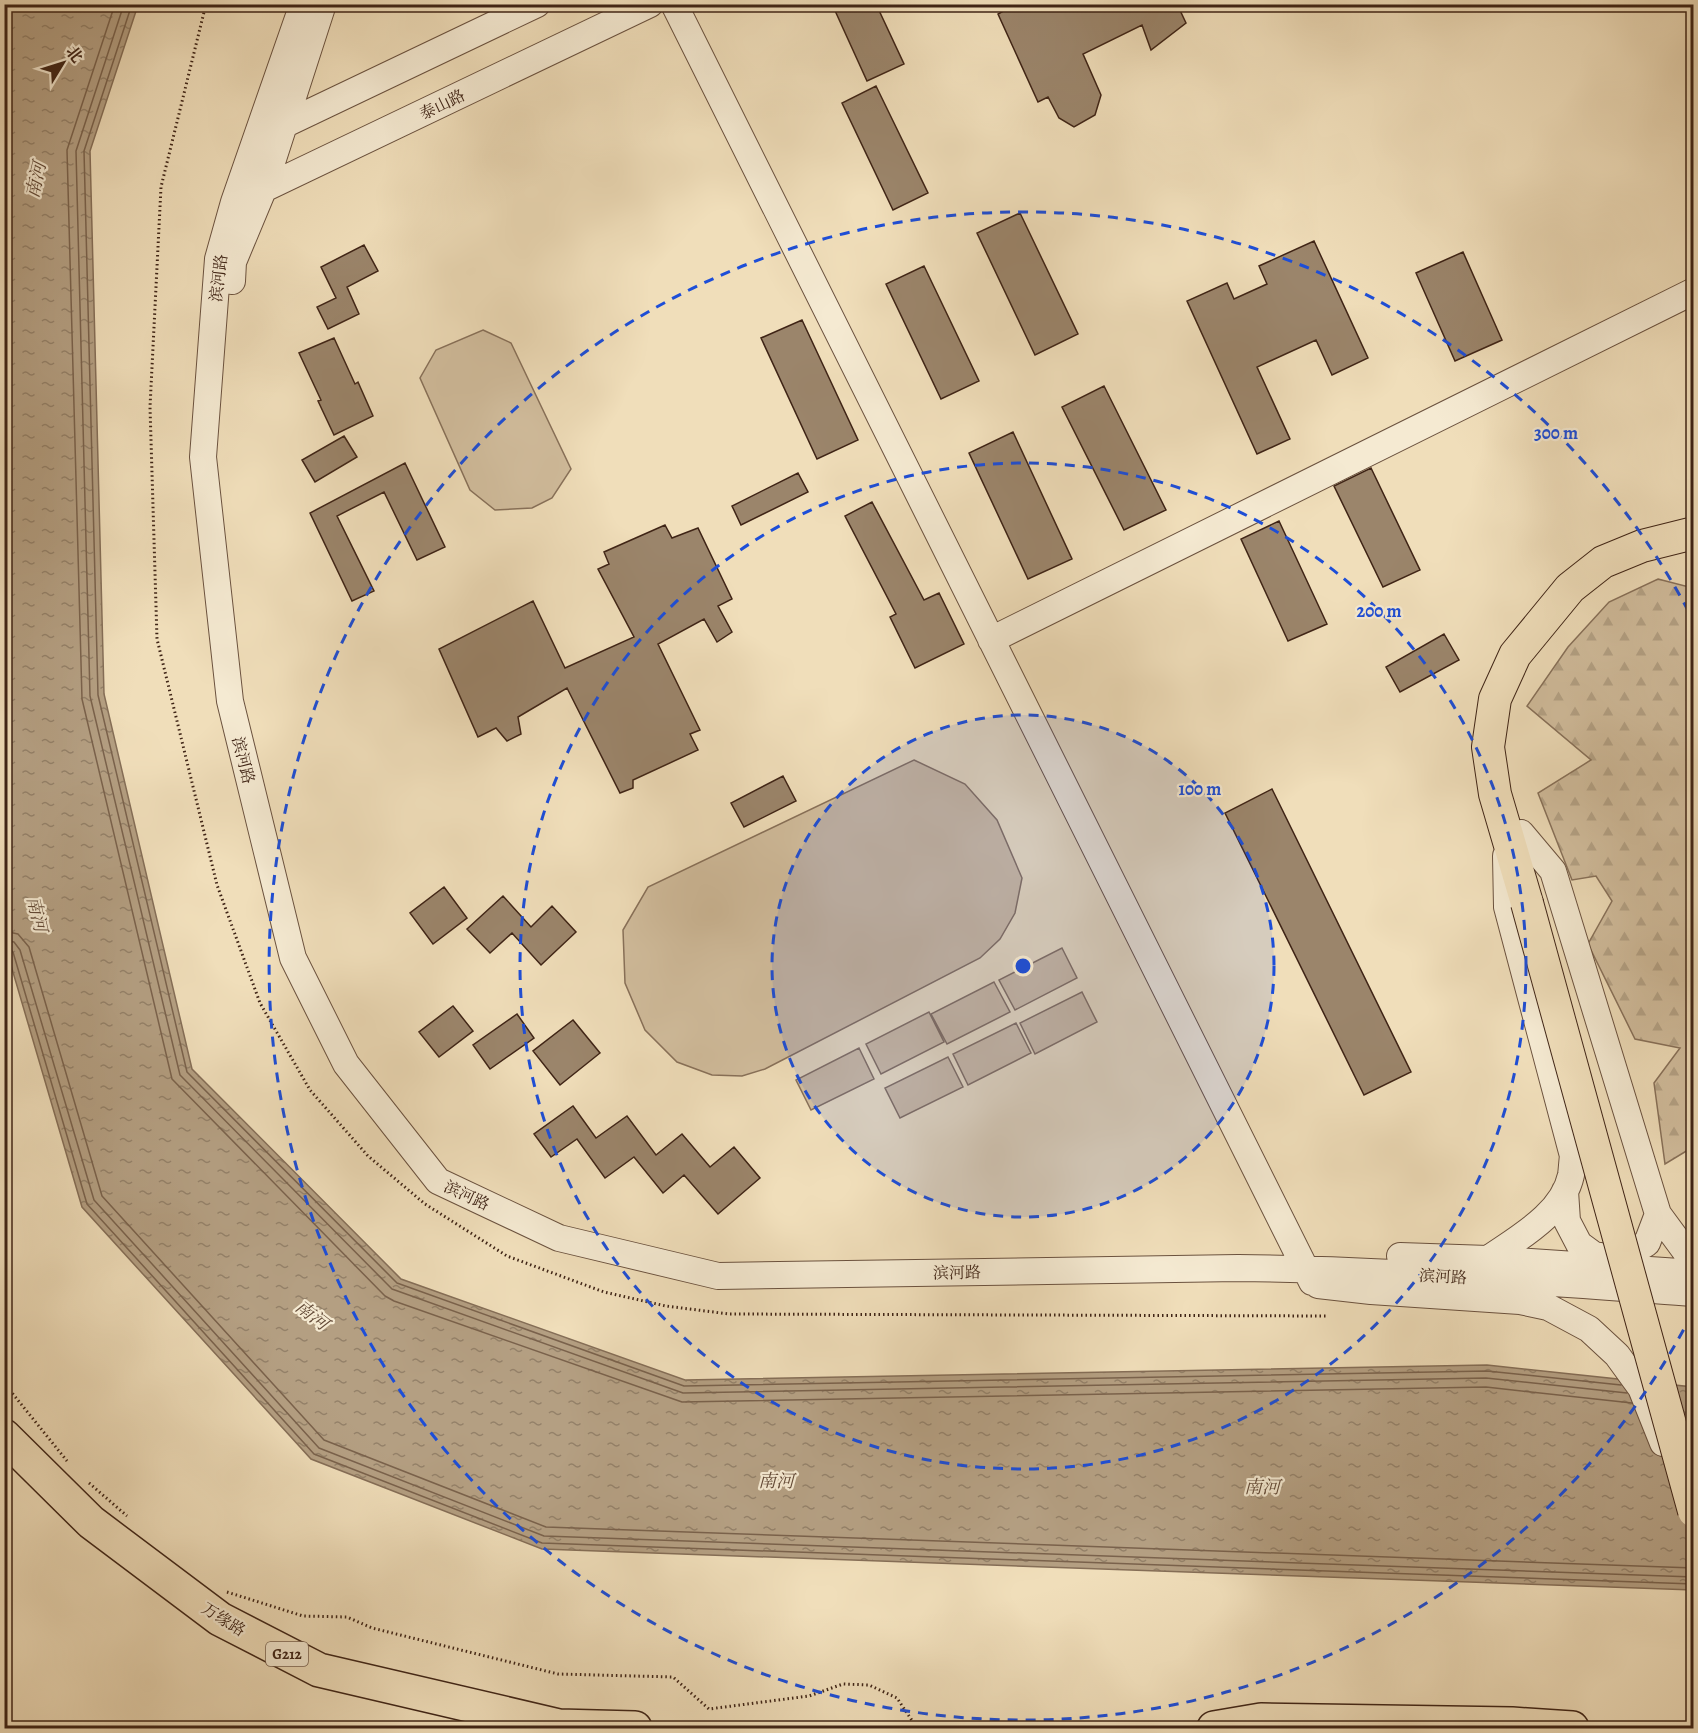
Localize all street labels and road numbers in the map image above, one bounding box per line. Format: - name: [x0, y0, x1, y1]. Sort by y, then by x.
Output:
- street label: 泰山路: [416, 84, 469, 125]
- street label: 滨河路: [205, 253, 233, 303]
- street label: 滨河路: [227, 734, 260, 786]
- street label: 滨河路: [440, 1176, 493, 1216]
- street label: 滨河路: [933, 1262, 981, 1284]
- street label: 滨河路: [1418, 1265, 1467, 1289]
- street label: 万缘路: [197, 1598, 250, 1642]
- road number: G212: [266, 1642, 308, 1666]

